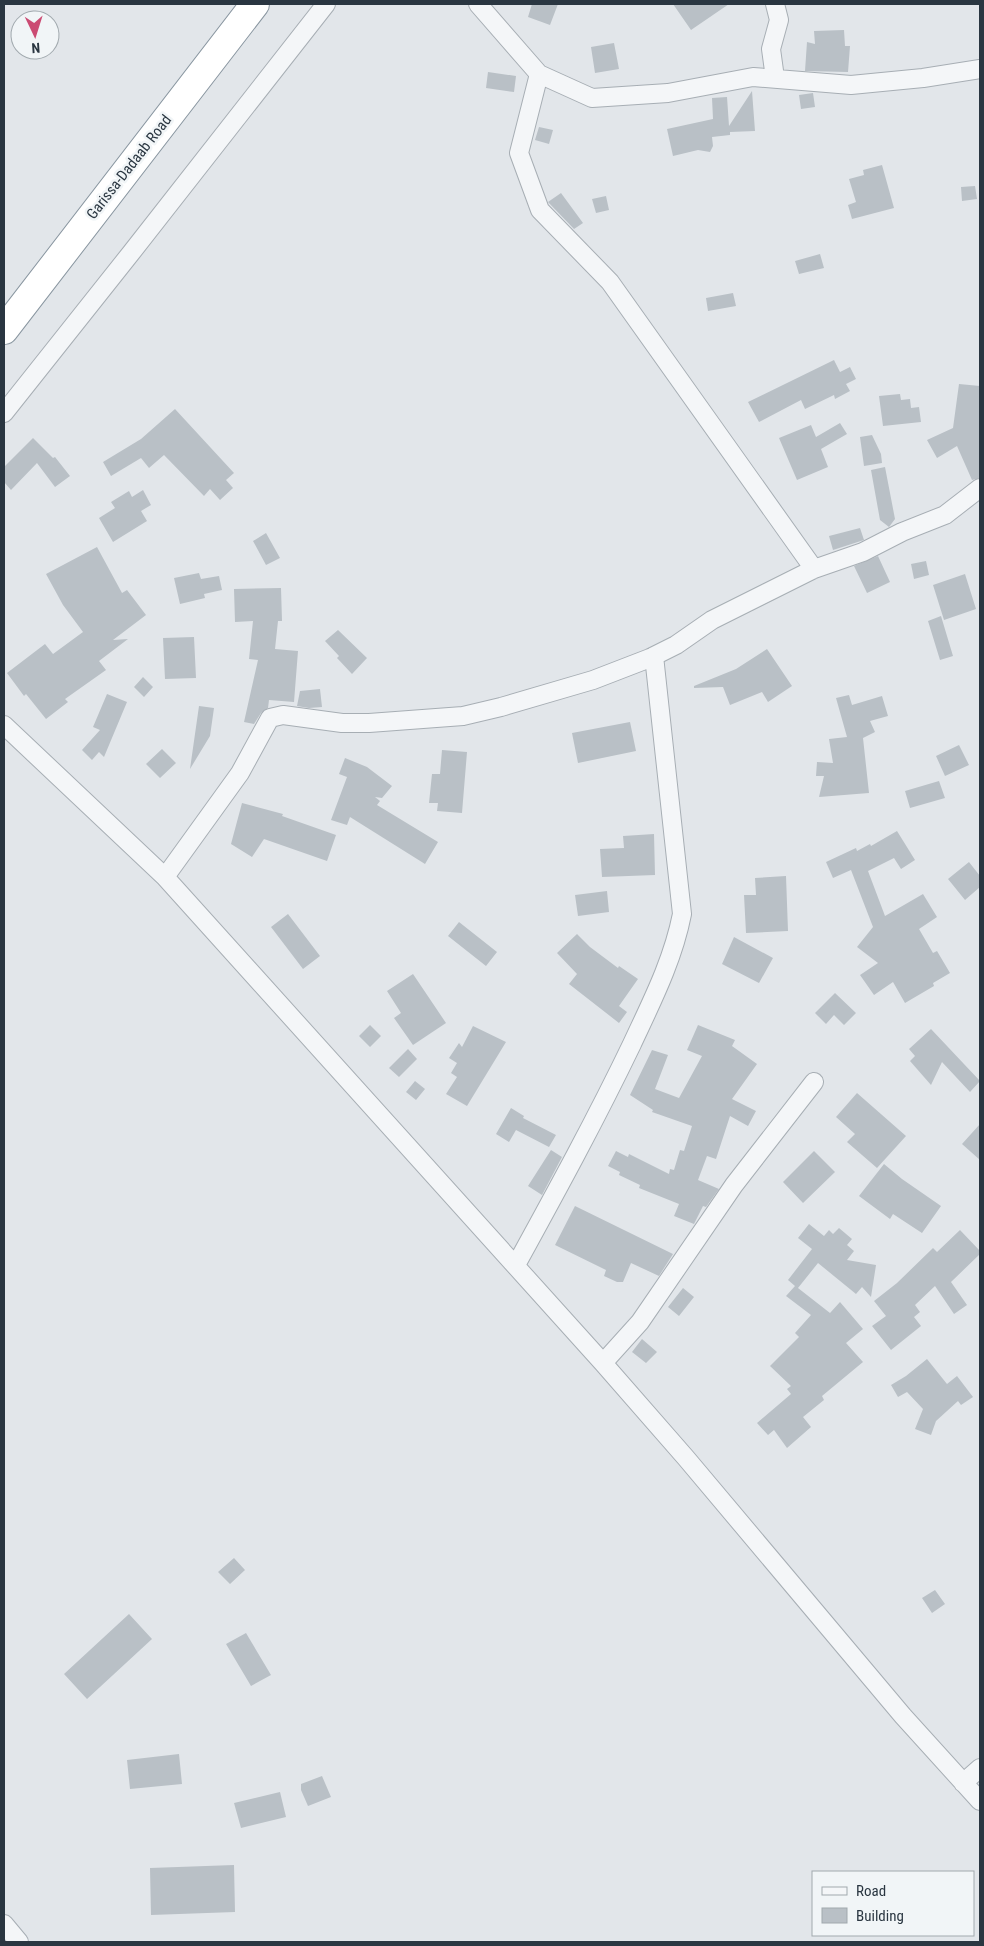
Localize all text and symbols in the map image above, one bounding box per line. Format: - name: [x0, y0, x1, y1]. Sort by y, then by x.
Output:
- north arrow: [10, 10, 60, 60]
- text: N: [31, 40, 41, 56]
- street label: Garissa-Dadaab Road: [83, 111, 175, 223]
- legend: [812, 1871, 974, 1936]
- text: Road: [856, 1882, 886, 1900]
- text: Building: [856, 1907, 904, 1925]

